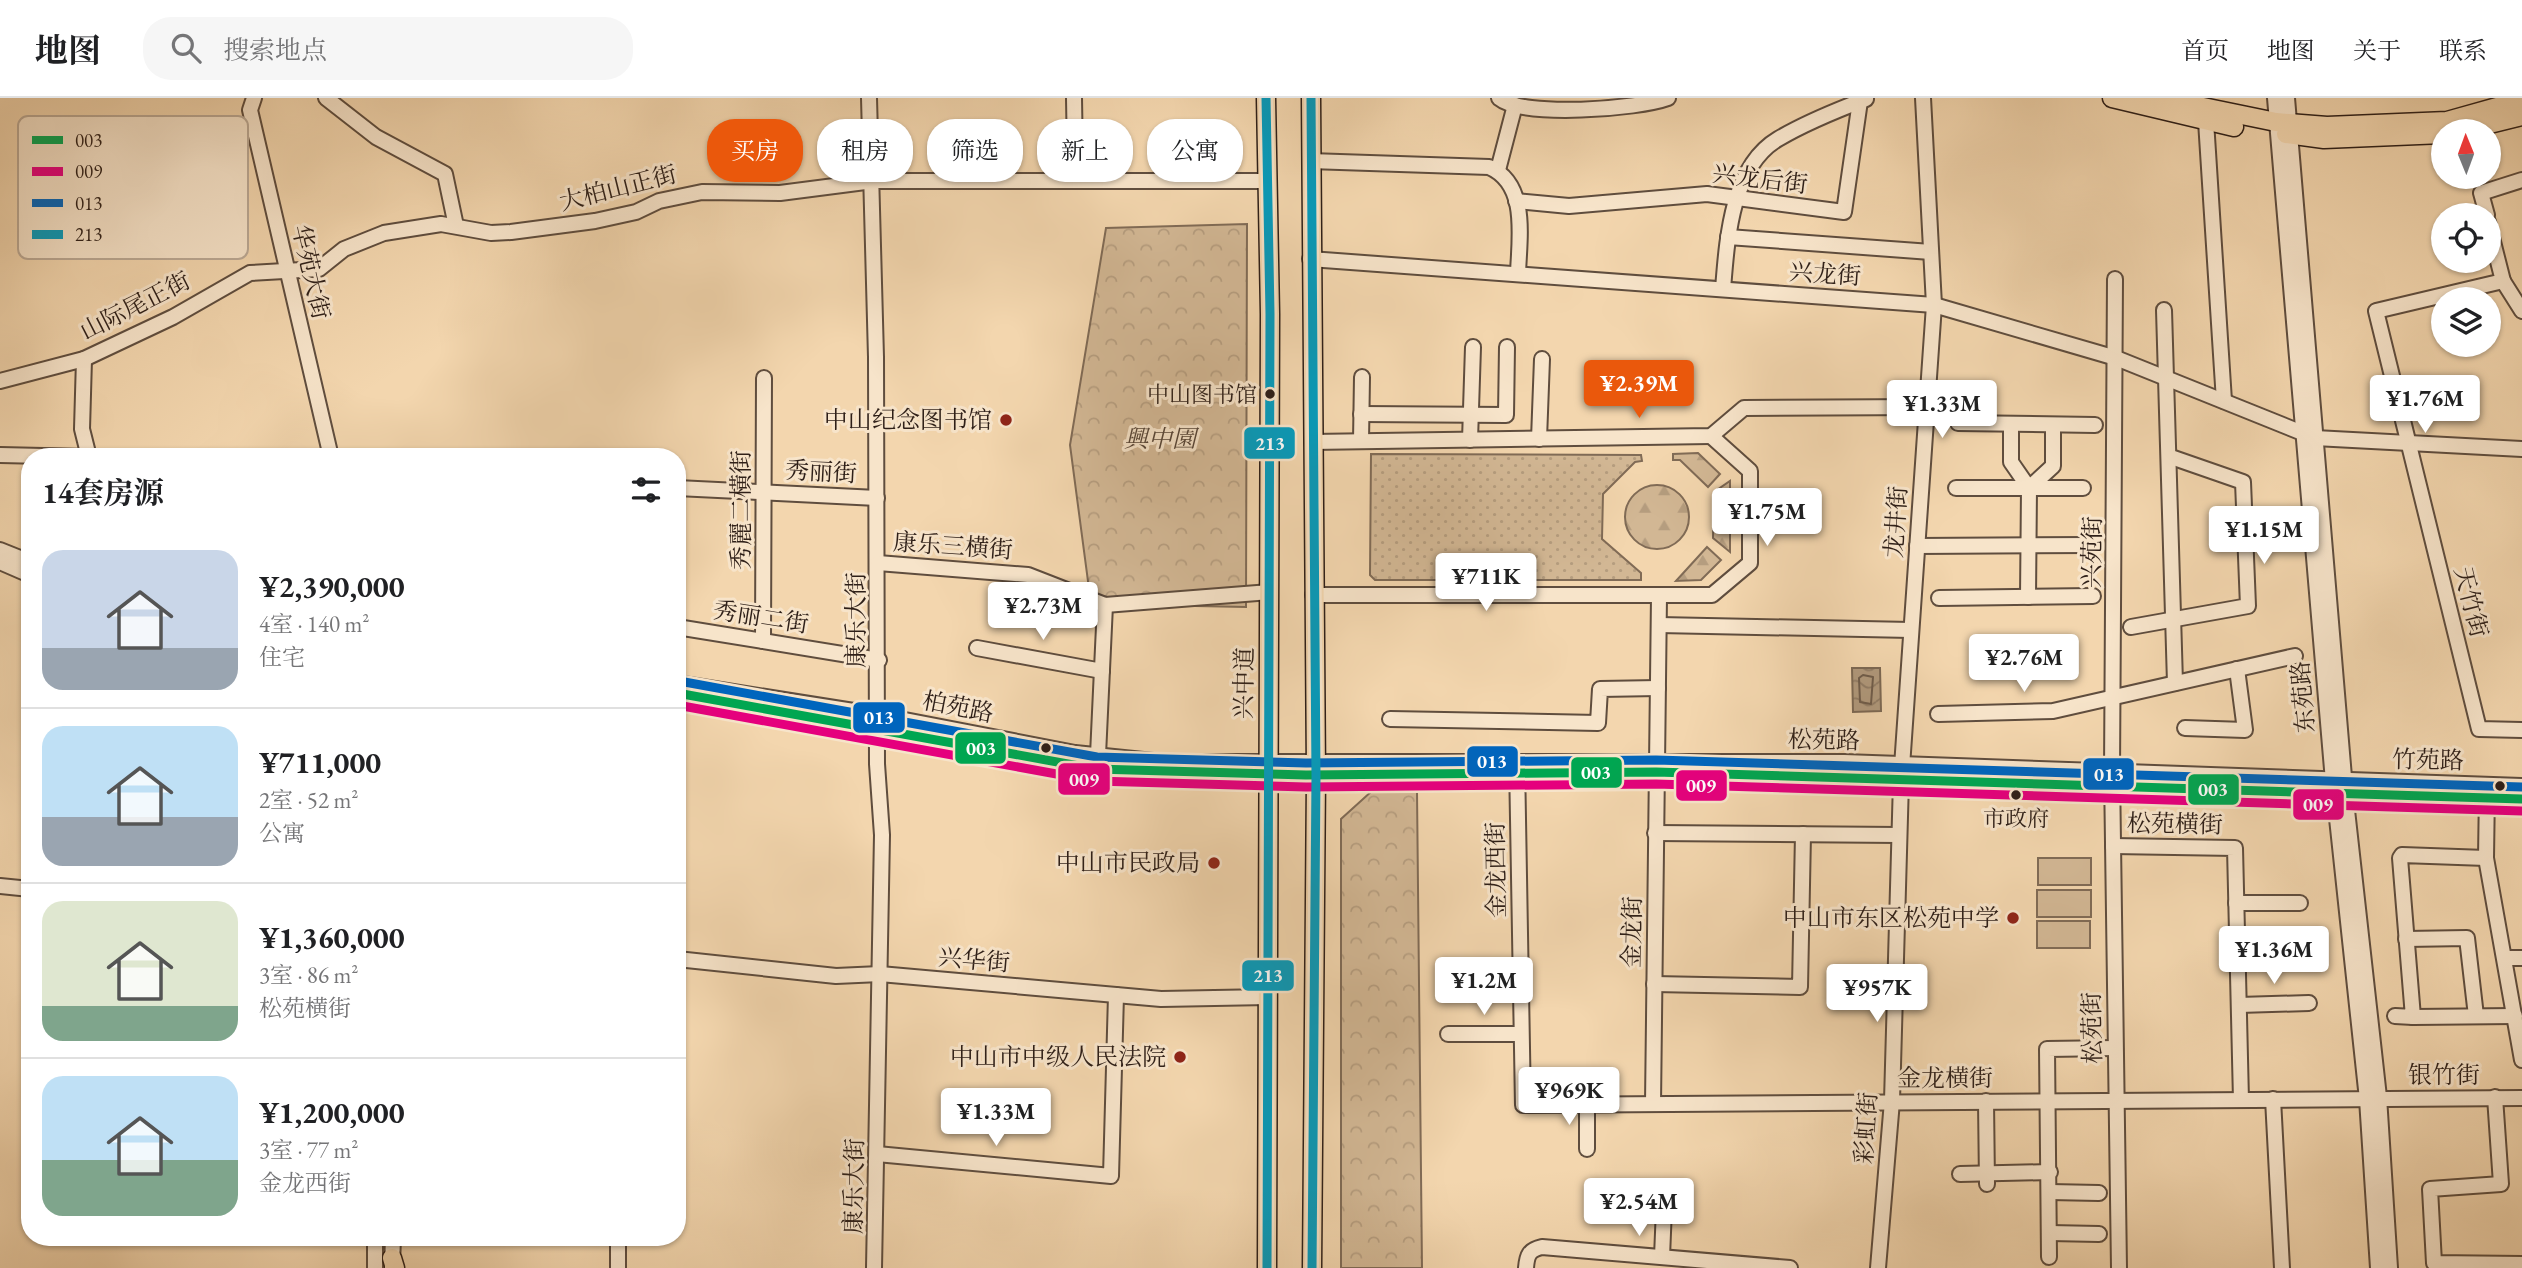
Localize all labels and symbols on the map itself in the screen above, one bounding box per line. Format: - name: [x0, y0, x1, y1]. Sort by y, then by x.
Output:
- legend: [18, 116, 248, 259]
- north arrow: [2431, 119, 2501, 189]
- text: 003: [75, 128, 102, 153]
- street label: 兴龙后街: [1711, 157, 1810, 200]
- street label: 大柏山正街: [556, 158, 680, 217]
- text: 009: [75, 159, 102, 184]
- text: 013: [75, 191, 102, 216]
- text: 213: [75, 222, 102, 247]
- street label: 华苑大街: [286, 222, 337, 322]
- street label: 兴龙街: [1788, 256, 1862, 291]
- street label: 山际尾正街: [74, 265, 195, 347]
- pin: ¥2.39M: [1582, 360, 1696, 420]
- pin: ¥1.76M: [2368, 376, 2482, 435]
- place label: 中山图书馆: [1147, 380, 1257, 409]
- pin: ¥1.33M: [1885, 380, 1999, 440]
- marker: 中山图书馆: [1263, 387, 1277, 401]
- place label: 中山纪念图书馆: [824, 404, 992, 435]
- marker: 中山纪念图书馆: [998, 412, 1014, 428]
- park label: 興中園: [1124, 423, 1200, 454]
- line badge: 213: [1243, 426, 1296, 460]
- text: 213: [1255, 431, 1285, 456]
- street label: 秀麗二橫街: [725, 450, 756, 570]
- street label: 秀丽街: [784, 454, 858, 489]
- street label: 龙井街: [1878, 485, 1913, 559]
- pin: ¥1.75M: [1710, 489, 1824, 548]
- pin: ¥1.15M: [2207, 506, 2321, 566]
- street label: 兴苑街: [2075, 516, 2108, 588]
- street label: 康乐三横街: [892, 526, 1014, 565]
- pin: ¥711K: [1437, 554, 1535, 613]
- street label: 天竹街: [2448, 563, 2495, 641]
- street label: 康乐大街: [840, 572, 871, 668]
- pin: ¥2.73M: [986, 582, 1100, 642]
- street label: 秀丽二街: [711, 594, 811, 639]
- pin: ¥2.76M: [1967, 634, 2081, 694]
- street label: 兴中道: [1227, 647, 1260, 719]
- street label: 东苑路: [2284, 660, 2321, 734]
- street label: 柏苑路: [920, 684, 996, 729]
- line badge: 013: [852, 701, 906, 734]
- text: 013: [864, 705, 894, 730]
- street label: 松苑路: [1788, 723, 1860, 756]
- line badge: 003: [954, 731, 1007, 765]
- text: 003: [966, 736, 996, 761]
- unlabelled marker: [1039, 741, 1053, 755]
- street label: 竹苑路: [2392, 743, 2464, 776]
- line badge: 013: [1466, 745, 1519, 778]
- text: 013: [1477, 749, 1507, 774]
- line badge: 003: [1570, 756, 1623, 789]
- line badge: 013: [2082, 757, 2135, 791]
- text: 003: [1581, 760, 1611, 785]
- line badge: 009: [1057, 762, 1111, 796]
- text: 013: [2094, 762, 2124, 787]
- text: 009: [1069, 767, 1099, 792]
- line badge: 009: [1675, 769, 1728, 802]
- text: 009: [1686, 773, 1716, 798]
- line badge: 003: [2187, 773, 2240, 806]
- text: 003: [2198, 777, 2228, 802]
- unlabelled marker: [2493, 779, 2507, 793]
- marker: 市政府: [2009, 788, 2023, 802]
- line badge: 009: [2292, 788, 2345, 821]
- text: 009: [2303, 792, 2333, 817]
- place label: 市政府: [1983, 804, 2049, 833]
- street label: 松苑横街: [2127, 807, 2223, 840]
- street label: 金龙西街: [1479, 822, 1512, 918]
- place label: 中山市民政局: [1056, 847, 1200, 878]
- marker: 中山市民政局: [1206, 855, 1222, 871]
- street label: 金龙街: [1615, 896, 1648, 968]
- place label: 中山市东区松苑中学: [1783, 902, 1999, 933]
- marker: 中山市东区松苑中学: [2005, 910, 2021, 926]
- pin: ¥1.36M: [2217, 926, 2331, 986]
- street label: 兴华街: [937, 941, 1011, 978]
- pin: ¥1.2M: [1435, 958, 1533, 1017]
- line badge: 213: [1241, 959, 1295, 992]
- text: 213: [1253, 963, 1283, 988]
- pin: ¥957K: [1828, 964, 1926, 1024]
- street label: 松苑街: [2075, 992, 2108, 1064]
- place label: 中山市中级人民法院: [950, 1041, 1166, 1072]
- marker: 中山市中级人民法院: [1172, 1049, 1188, 1065]
- street label: 银竹街: [2408, 1059, 2480, 1090]
- street label: 金龙横街: [1897, 1062, 1993, 1093]
- pin: ¥969K: [1520, 1068, 1618, 1127]
- pin: ¥1.33M: [939, 1088, 1053, 1148]
- street label: 彩虹街: [1848, 1091, 1883, 1165]
- street label: 康乐大街: [837, 1138, 870, 1234]
- pin: ¥2.54M: [1582, 1178, 1696, 1238]

